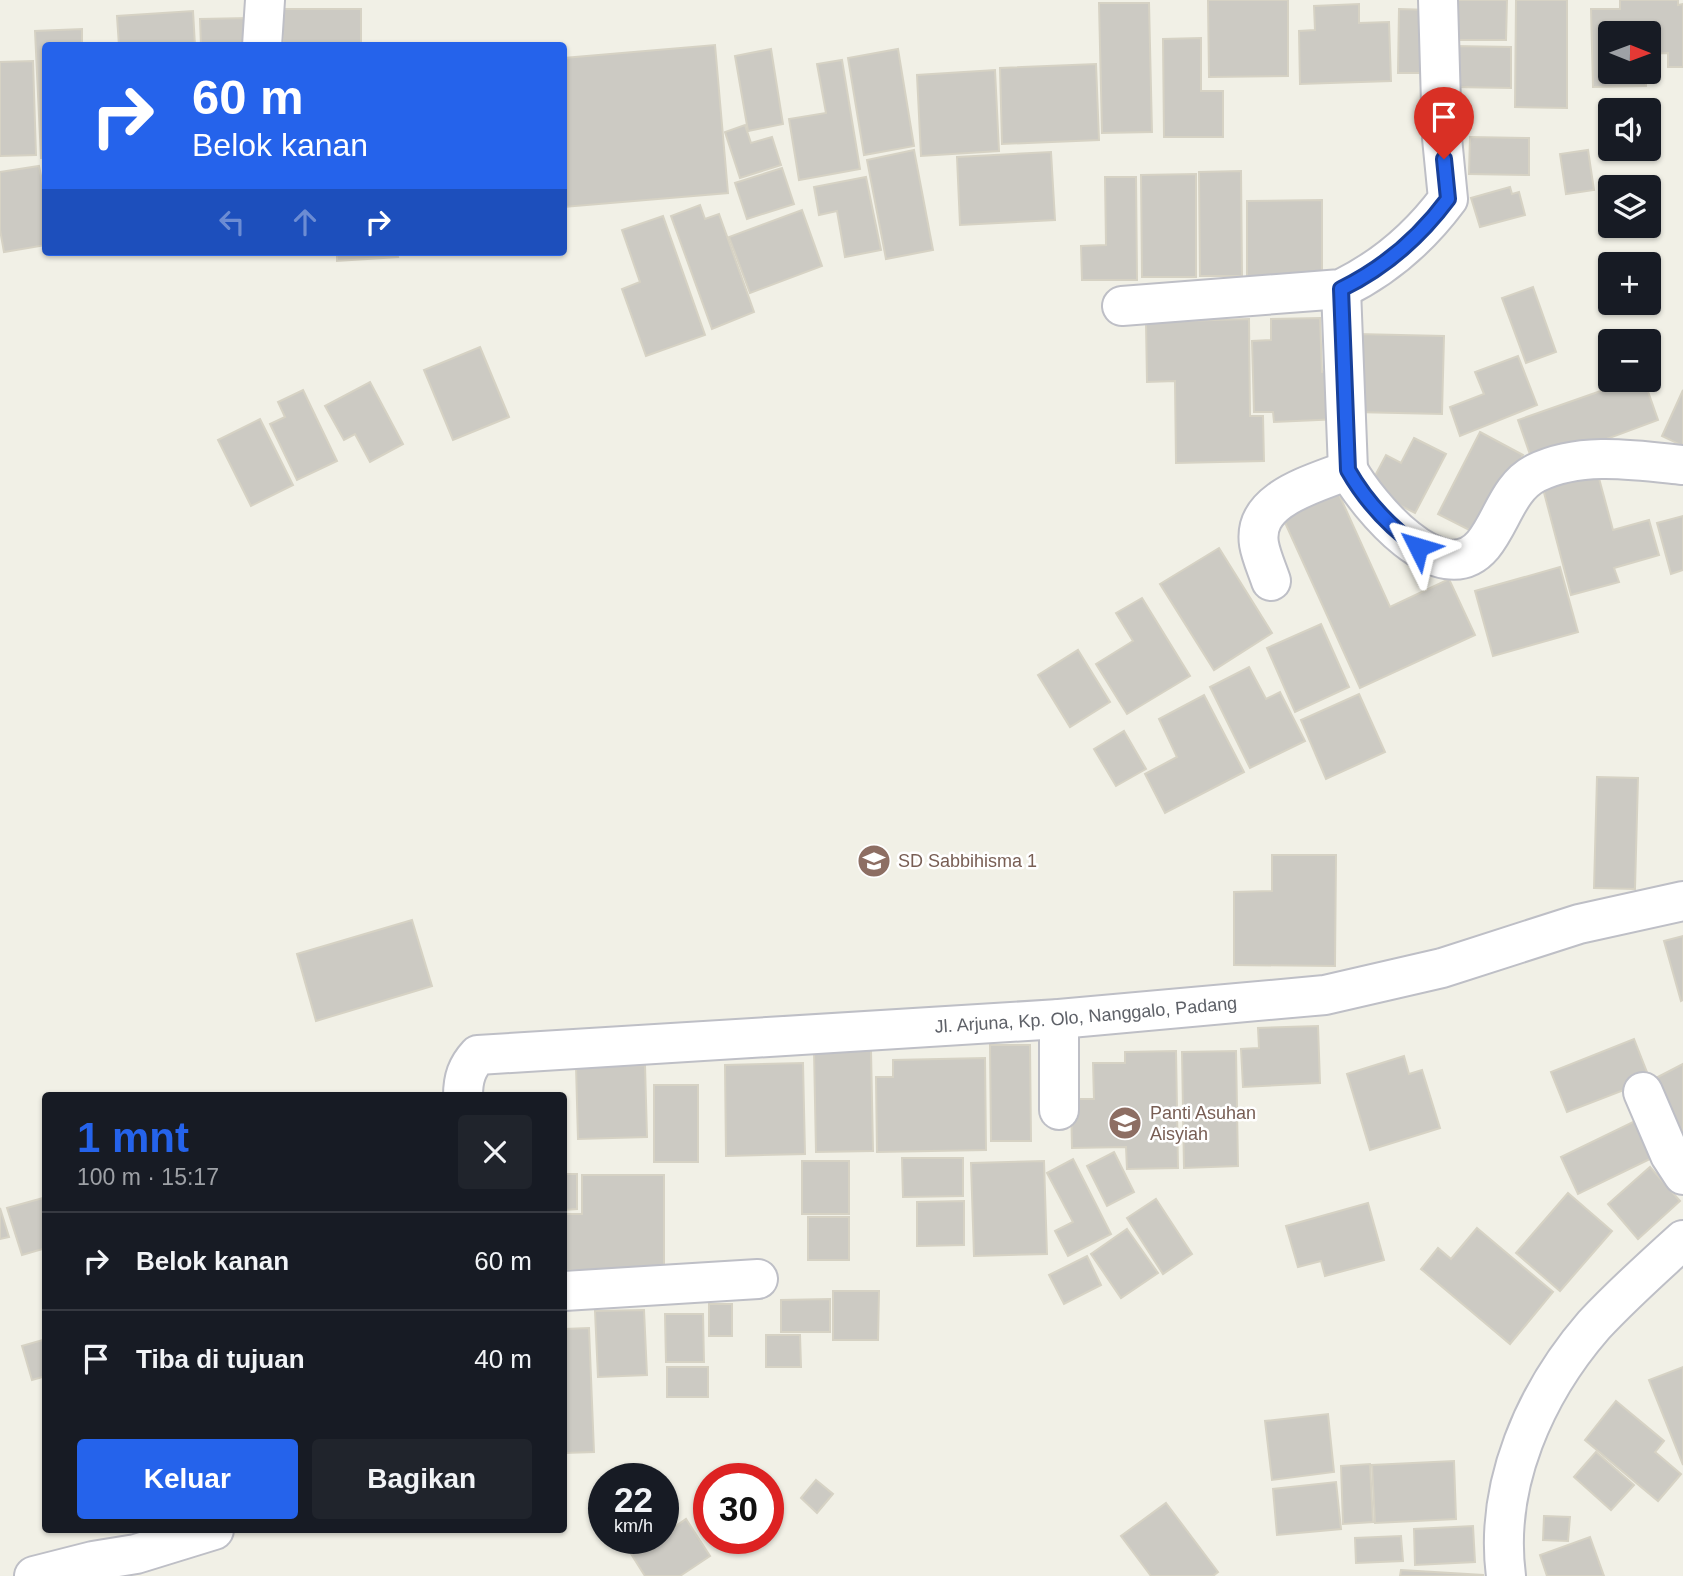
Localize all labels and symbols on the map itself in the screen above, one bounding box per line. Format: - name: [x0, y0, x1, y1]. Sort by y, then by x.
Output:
- north arrow: [1598, 21, 1661, 84]
- pin: [1414, 87, 1474, 159]
- position arrow: [1381, 510, 1455, 584]
- school or university icon: SD Sabbihisma 1: [855, 842, 893, 880]
- place label: SD Sabbihisma 1: [898, 851, 1037, 871]
- street label: Jl. Arjuna, Kp. Olo, Nanggalo, Padang: [934, 993, 1238, 1037]
- place label: Panti Asuhan Aisyiah: [1150, 1103, 1256, 1144]
- school or university icon: Panti Asuhan Aisyiah: [1106, 1104, 1144, 1142]
- speed limit sign: 30: [693, 1463, 784, 1554]

